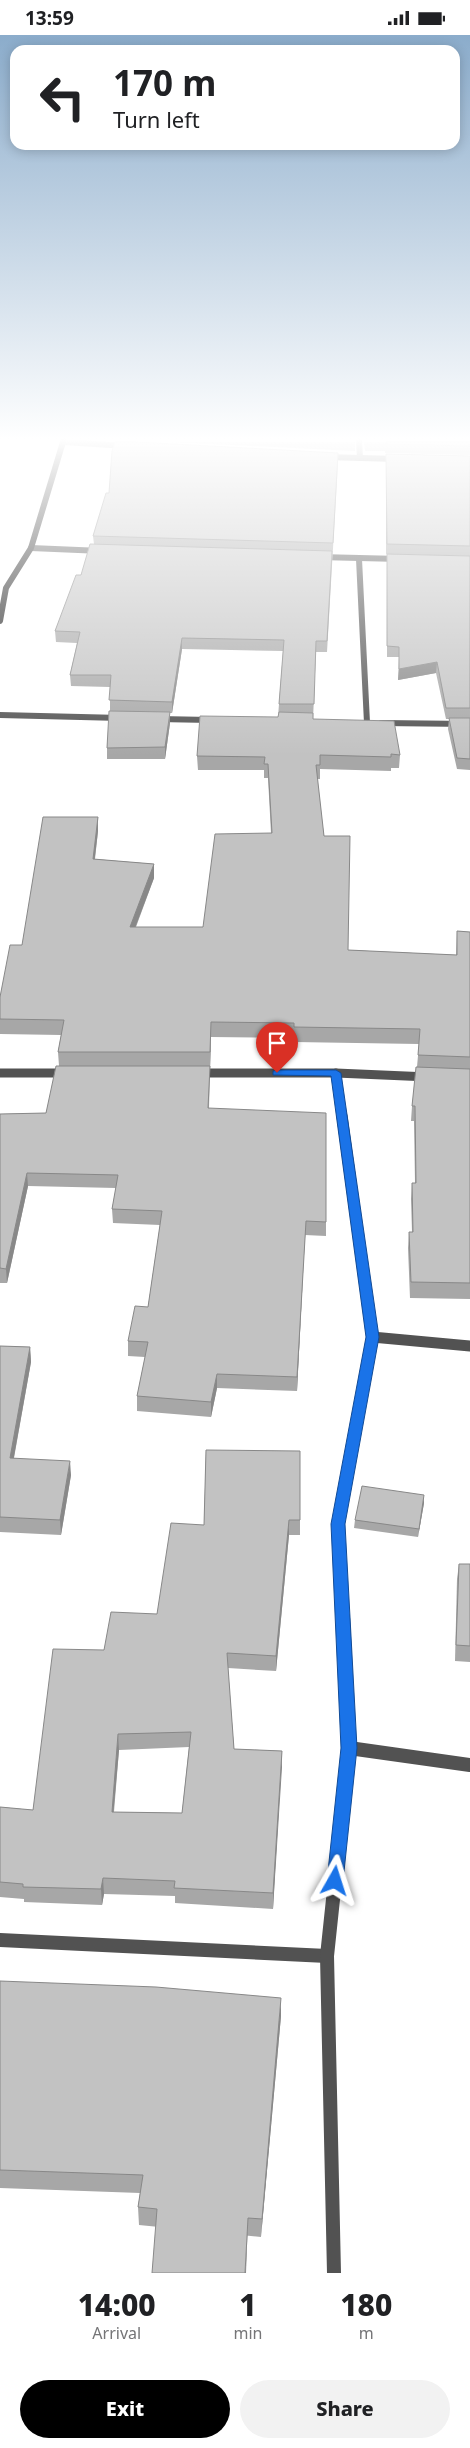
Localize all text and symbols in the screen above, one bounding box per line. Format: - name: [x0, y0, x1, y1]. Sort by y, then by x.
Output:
- text: 13:59: [25, 5, 74, 31]
- text: 170 m: [113, 59, 216, 106]
- icon: left: [30, 65, 95, 130]
- text: Turn left: [113, 104, 200, 134]
- pin: [256, 1022, 298, 1073]
- icon: arrive: [263, 1029, 291, 1057]
- position arrow: [308, 1854, 360, 1906]
- text: 14:00: [78, 2284, 156, 2325]
- text: 1: [239, 2284, 257, 2325]
- text: 180: [340, 2284, 392, 2325]
- text: Arrival: [92, 2322, 141, 2344]
- text: min: [233, 2322, 262, 2344]
- text: m: [359, 2322, 374, 2344]
- button: Exit: [20, 2380, 230, 2438]
- button: Share: [240, 2380, 450, 2438]

